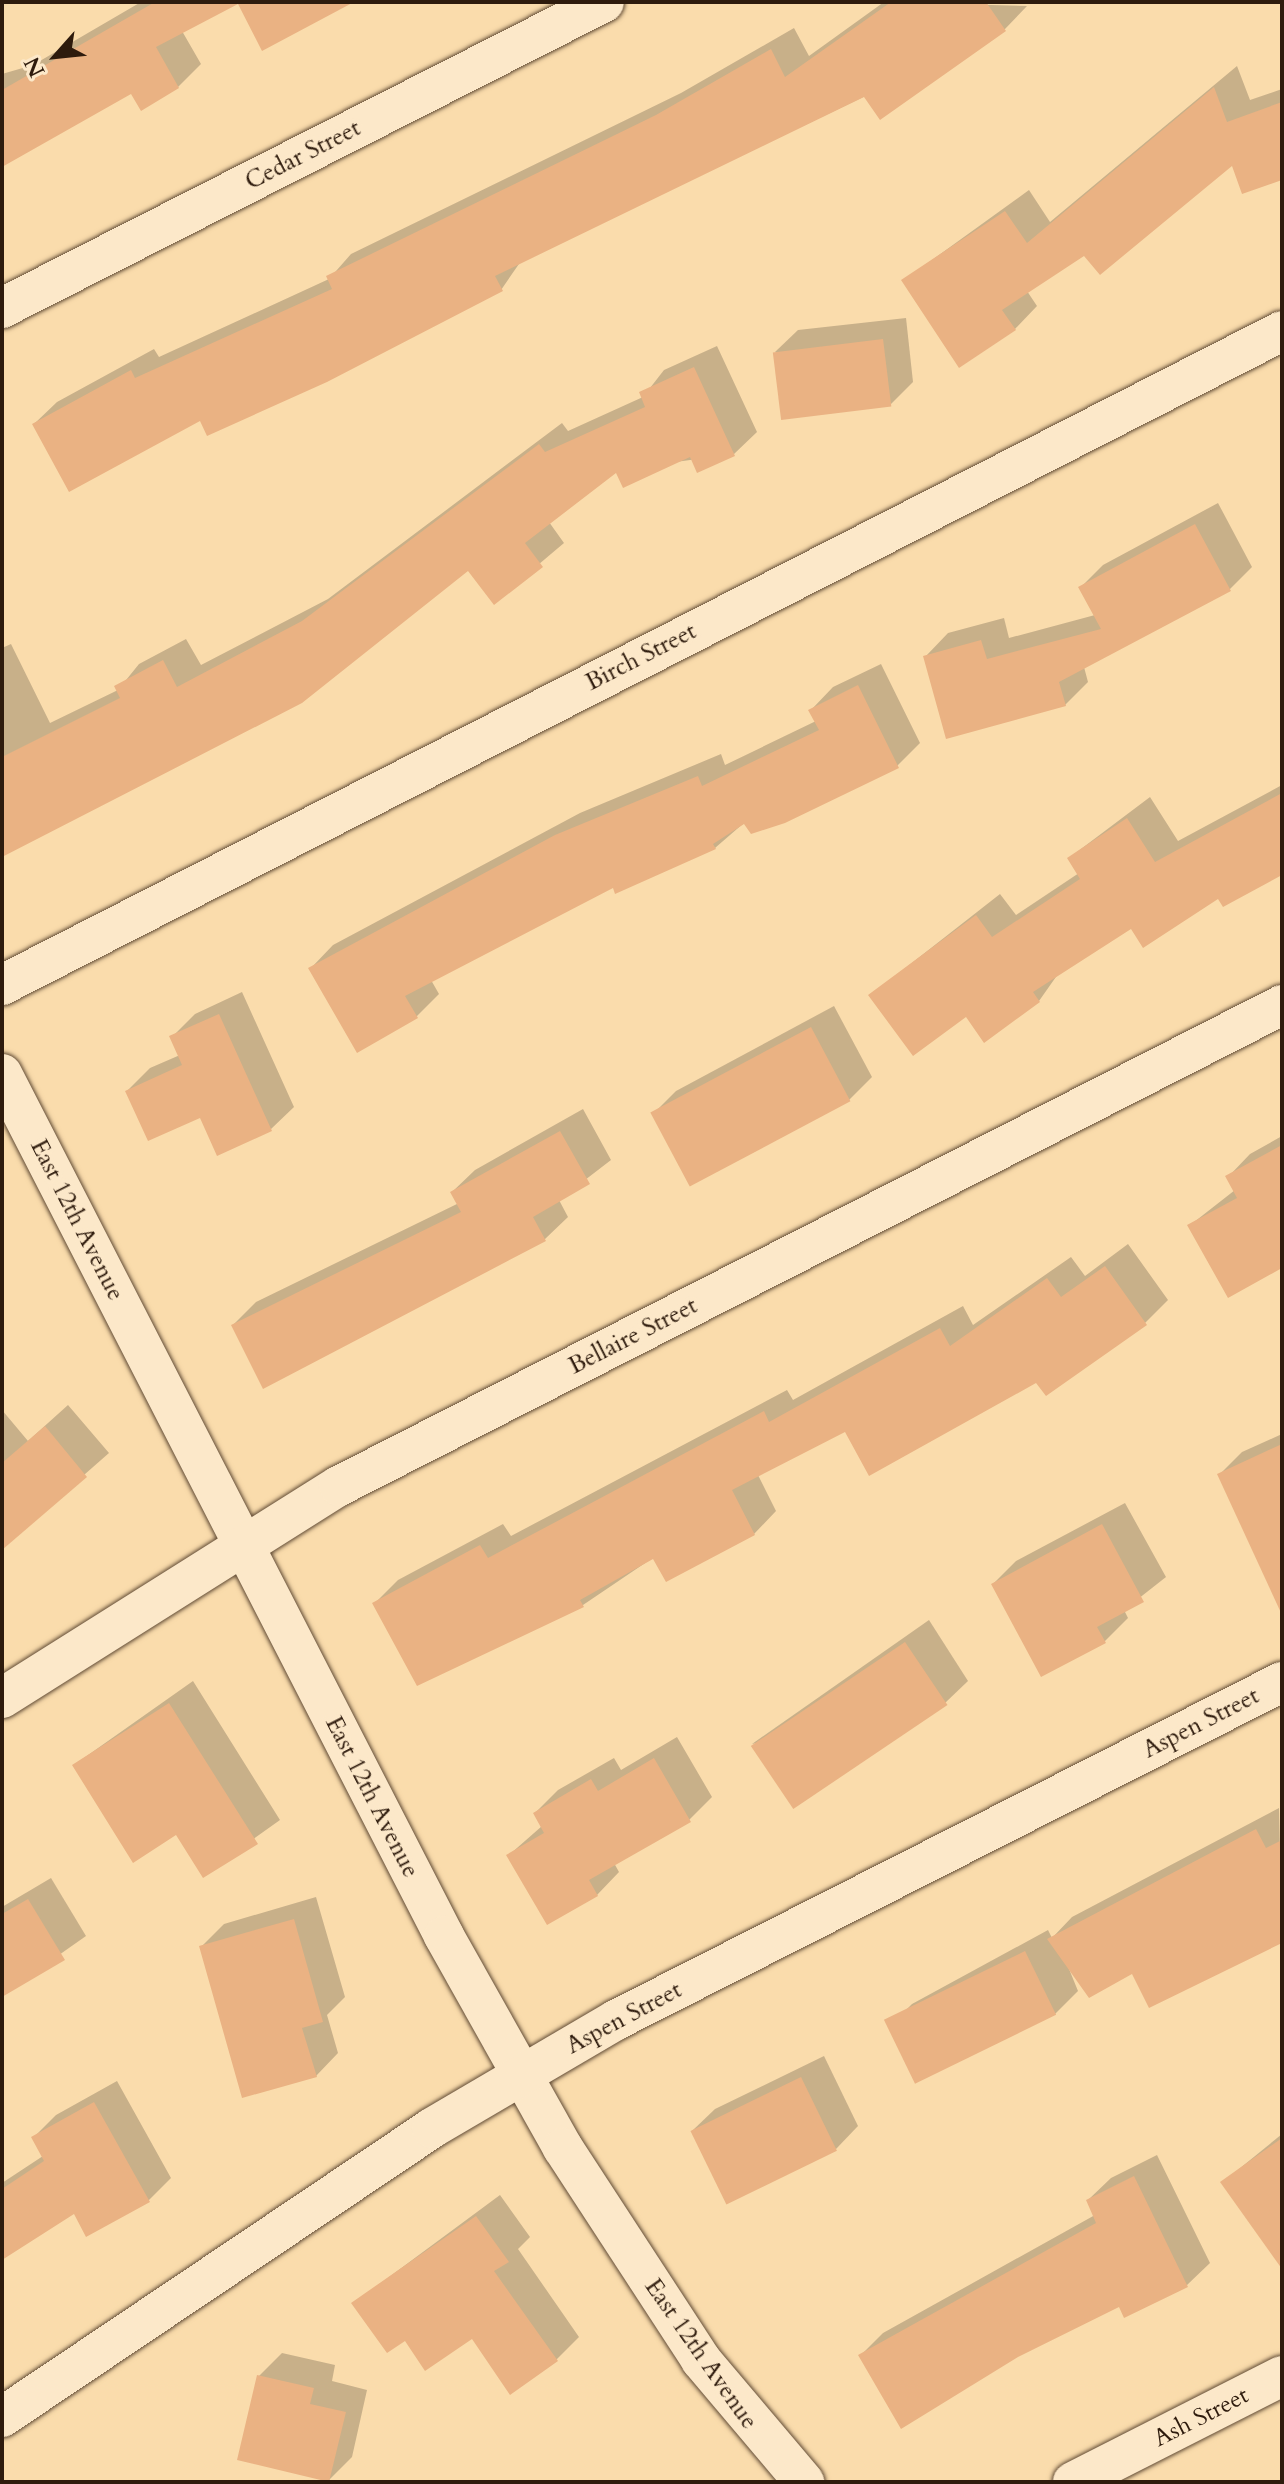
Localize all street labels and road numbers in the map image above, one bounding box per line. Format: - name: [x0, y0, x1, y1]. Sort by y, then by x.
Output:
- street label: Cedar Street: [241, 114, 365, 196]
- street label: Birch Street: [581, 617, 701, 697]
- street label: East 12th Avenue: [24, 1135, 130, 1305]
- street label: Bellaire Street: [564, 1291, 702, 1381]
- street label: Aspen Street: [1138, 1681, 1264, 1765]
- street label: East 12th Avenue: [319, 1712, 425, 1882]
- street label: Aspen Street: [561, 1976, 687, 2060]
- street label: East 12th Avenue: [638, 2273, 764, 2435]
- street label: Ash Street: [1149, 2381, 1253, 2453]

